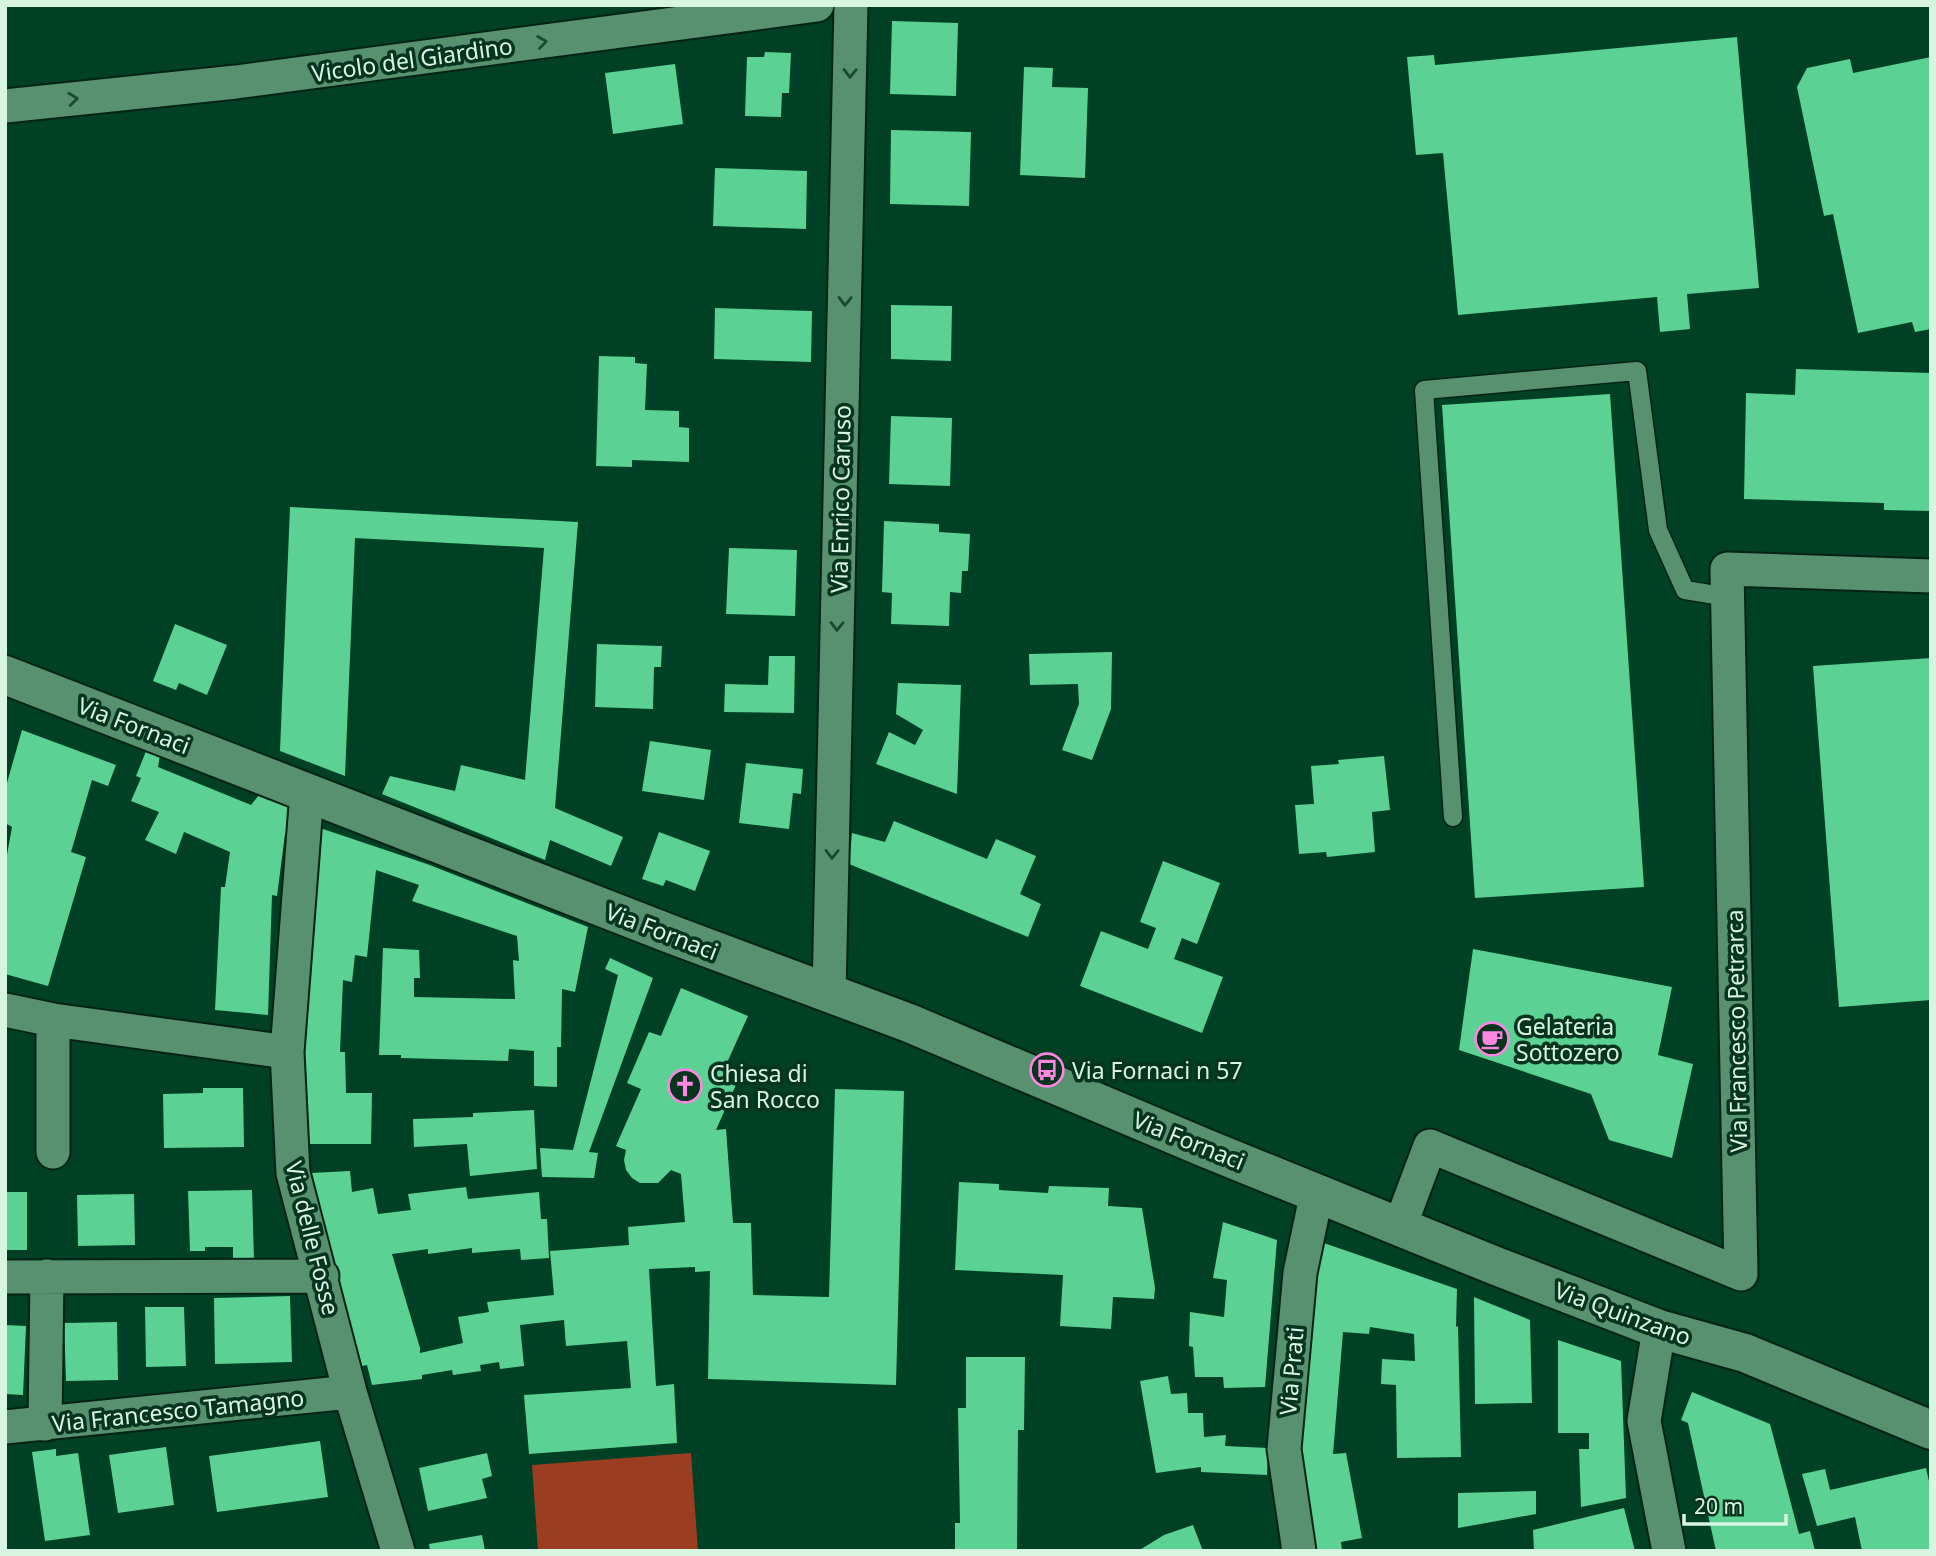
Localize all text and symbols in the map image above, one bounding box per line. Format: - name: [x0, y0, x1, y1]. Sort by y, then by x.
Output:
- street label: Vicolo del Giardino: [310, 29, 514, 89]
- one-way arrow: [536, 34, 548, 49]
- one-way arrow: [842, 68, 857, 79]
- one-way arrow: [68, 92, 79, 107]
- one-way arrow: [837, 296, 852, 307]
- street label: Via Enrico Caruso: [822, 405, 858, 593]
- one-way arrow: [830, 621, 845, 632]
- street label: Via Fornaci: [73, 689, 195, 761]
- one-way arrow: [824, 849, 840, 860]
- street label: Via Fornaci: [601, 895, 723, 967]
- street label: Via Francesco Petrarca: [1718, 909, 1754, 1153]
- place label: Gelateria Sottozero: [1516, 1010, 1620, 1068]
- cafe icon: Gelateria Sottozero: [1473, 1020, 1511, 1058]
- bus stop icon: Via Fornaci n 57: [1028, 1051, 1066, 1089]
- place label: Via Fornaci n 57: [1072, 1054, 1243, 1086]
- place label: Chiesa di San Rocco: [710, 1057, 820, 1115]
- church icon: Chiesa di San Rocco: [666, 1067, 704, 1105]
- street label: Via Fornaci: [1128, 1103, 1250, 1177]
- street label: Via delle Fosse: [278, 1158, 348, 1318]
- street label: Via Quinzano: [1550, 1274, 1696, 1352]
- street label: Via Prati: [1271, 1325, 1311, 1417]
- street label: Via Francesco Tamagno: [50, 1381, 306, 1439]
- scale bar: [1684, 1482, 1786, 1526]
- text: 20 m: [1694, 1492, 1743, 1520]

